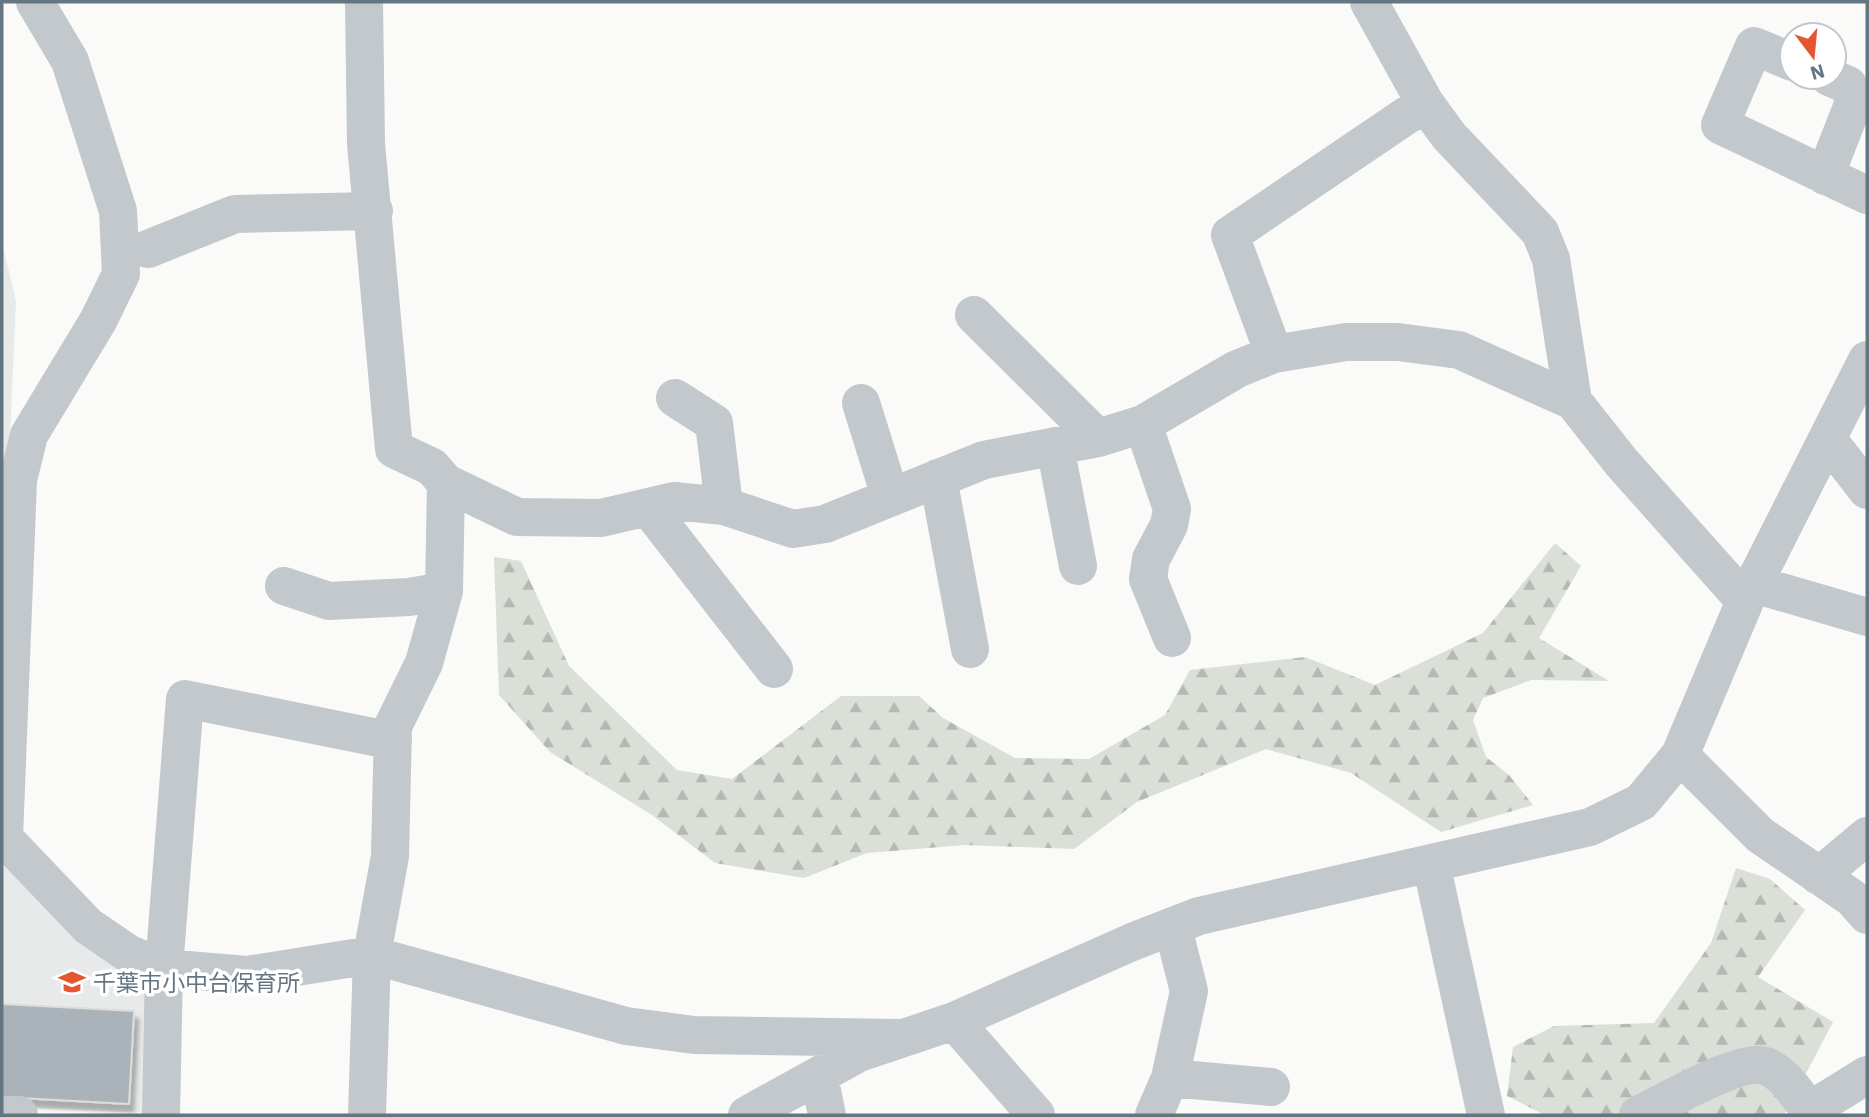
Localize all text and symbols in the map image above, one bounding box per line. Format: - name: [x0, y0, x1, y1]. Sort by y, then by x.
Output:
- north arrow: [1778, 21, 1848, 91]
- text: N: [1808, 59, 1828, 86]
- school or university icon: 千葉市小中台保育所: [57, 967, 87, 997]
- place label: 千葉市小中台保育所: [93, 967, 300, 997]

